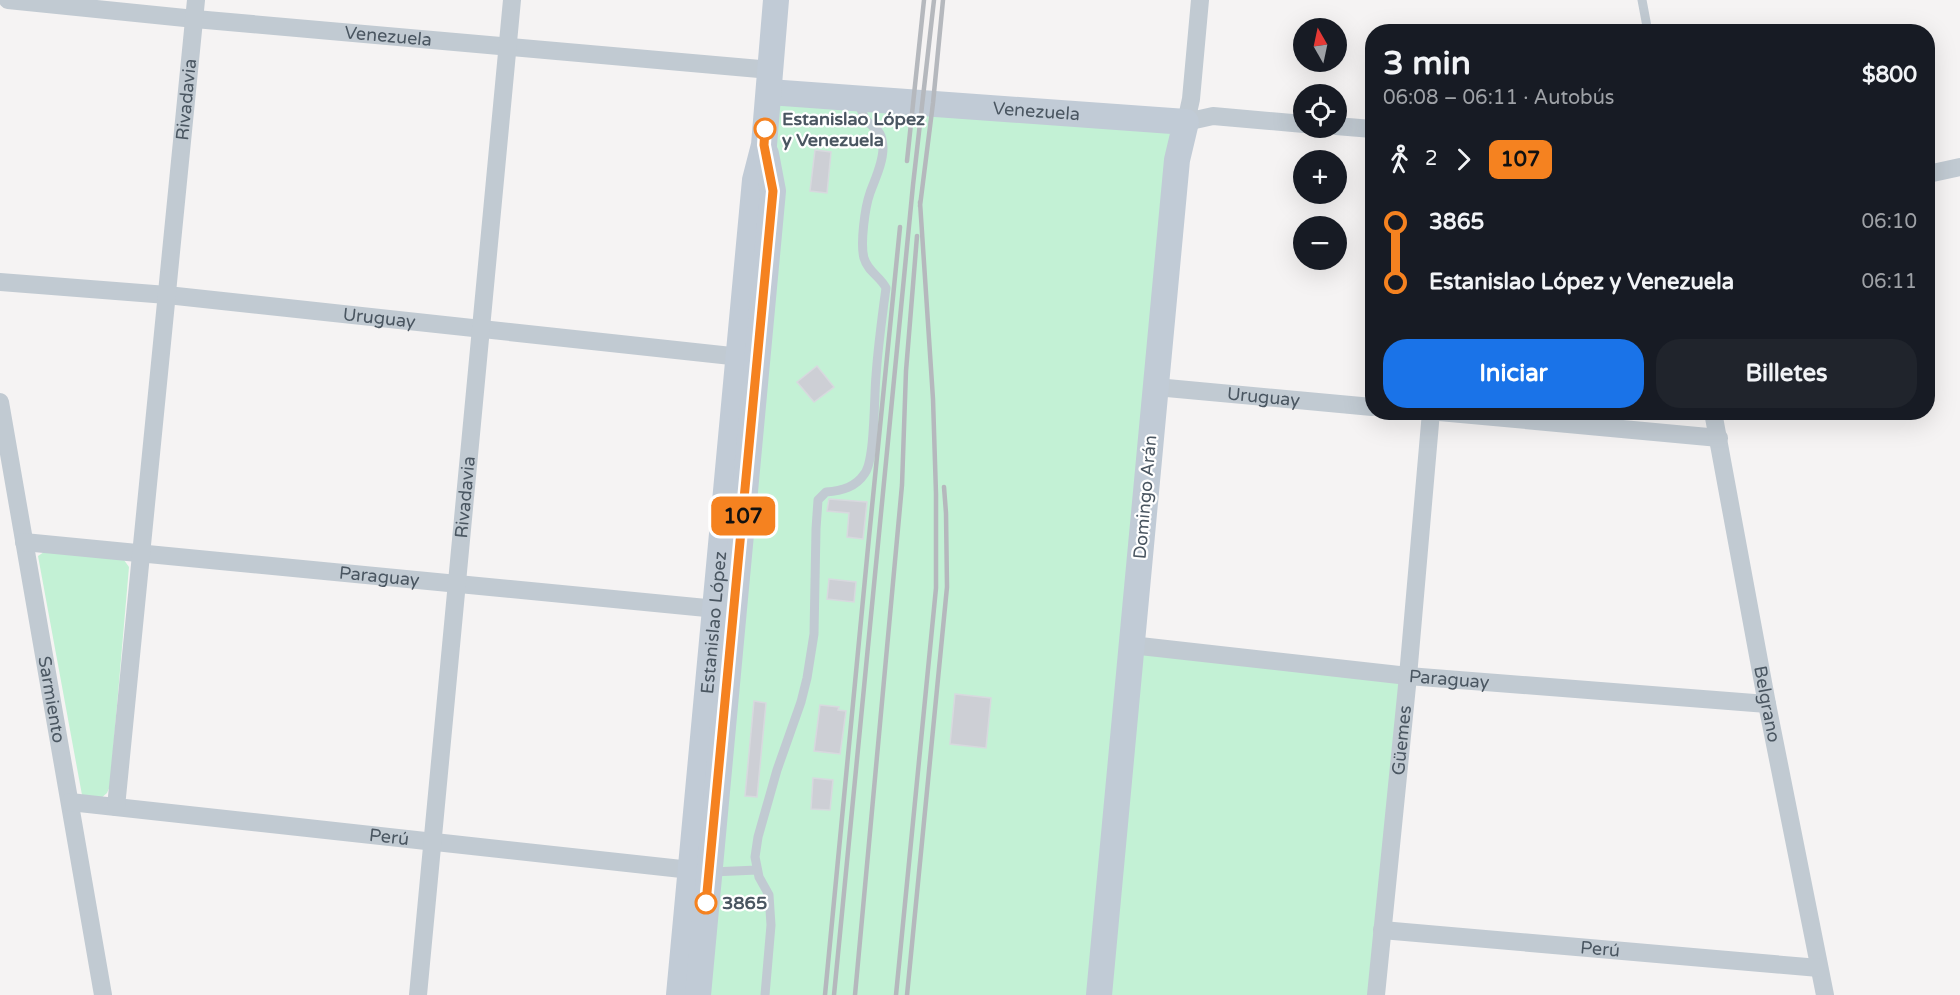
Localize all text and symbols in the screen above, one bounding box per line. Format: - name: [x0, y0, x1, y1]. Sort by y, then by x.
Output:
- north arrow: [1293, 18, 1347, 72]
- map controls: [1293, 18, 1347, 270]
- street label: Venezuela: [344, 21, 433, 51]
- text: 3 min: [1383, 44, 1471, 83]
- street label: Rivadavia: [171, 57, 201, 142]
- text: $800: [1862, 62, 1917, 88]
- button: locate: [1293, 84, 1347, 138]
- text: 06:08 – 06:11 · Autobús: [1383, 86, 1614, 110]
- street label: Venezuela: [992, 97, 1081, 125]
- place label: Estanislao López y Venezuela: [782, 108, 925, 151]
- marker: Estanislao López y Venezuela: [754, 118, 776, 140]
- icon: walk: [1383, 143, 1416, 176]
- icon: forward: [1447, 143, 1480, 176]
- text: 2: [1425, 147, 1438, 171]
- text: 107: [1501, 147, 1540, 172]
- button: +: [1293, 150, 1347, 204]
- text: 3865: [1429, 209, 1484, 235]
- text: 06:10: [1862, 210, 1917, 234]
- button: −: [1293, 216, 1347, 270]
- text: Estanislao López y Venezuela: [1429, 269, 1734, 295]
- text: 06:11: [1862, 270, 1917, 294]
- street label: Uruguay: [342, 303, 417, 333]
- button: Iniciar: [1383, 339, 1644, 408]
- button: Billetes: [1656, 339, 1917, 408]
- street label: Uruguay: [1226, 383, 1301, 411]
- street label: Domingo Arán: [1129, 434, 1161, 560]
- street label: Rivadavia: [450, 455, 480, 539]
- line badge: 107: [708, 496, 777, 536]
- text: 107: [723, 504, 763, 529]
- street label: Estanislao López: [696, 550, 731, 695]
- street label: Paraguay: [338, 562, 421, 591]
- street label: Sarmiento: [33, 654, 70, 745]
- street label: Belgrano: [1749, 664, 1785, 744]
- street label: Paraguay: [1408, 665, 1491, 693]
- street label: Güemes: [1387, 704, 1416, 776]
- street label: Perú: [368, 824, 410, 850]
- marker: 3865: [695, 892, 717, 914]
- place label: 3865: [722, 892, 767, 914]
- street label: Perú: [1579, 936, 1621, 962]

